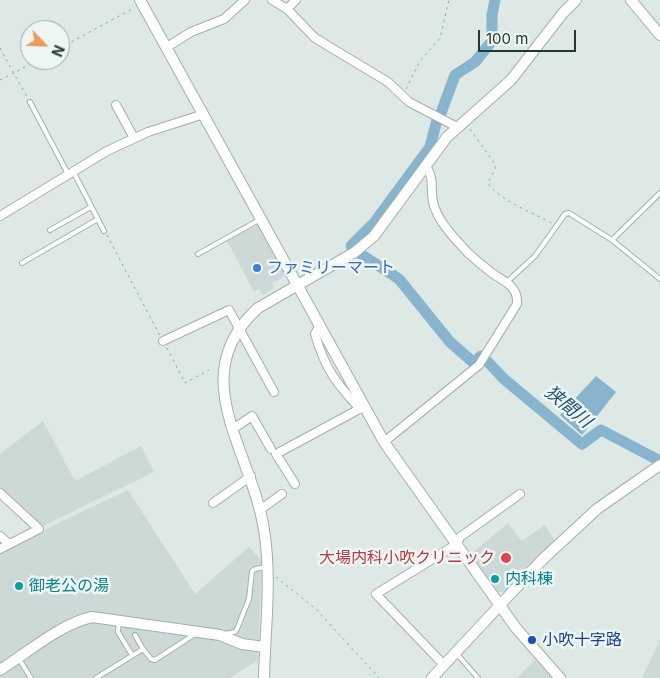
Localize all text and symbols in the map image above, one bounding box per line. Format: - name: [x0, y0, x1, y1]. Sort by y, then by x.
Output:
- north arrow: [20, 20, 70, 70]
- scale bar: [480, 20, 578, 52]
- text: 100 m: [486, 29, 528, 48]
- text: N: [48, 43, 68, 59]
- place label: ファミリーマート: [267, 258, 395, 278]
- marker: ファミリーマート: [251, 262, 263, 274]
- water label: 狭間川: [540, 381, 596, 433]
- place label: 大場内科小吹クリニック: [319, 548, 495, 568]
- marker: 大場内科小吹クリニック: [499, 551, 513, 565]
- place label: 内科棟: [505, 569, 553, 589]
- marker: 内科棟: [489, 573, 501, 585]
- place label: 御老公の湯: [29, 576, 109, 596]
- marker: 御老公の湯: [13, 580, 25, 592]
- place label: 小吹十字路: [542, 630, 622, 650]
- marker: 小吹十字路: [526, 634, 538, 646]

